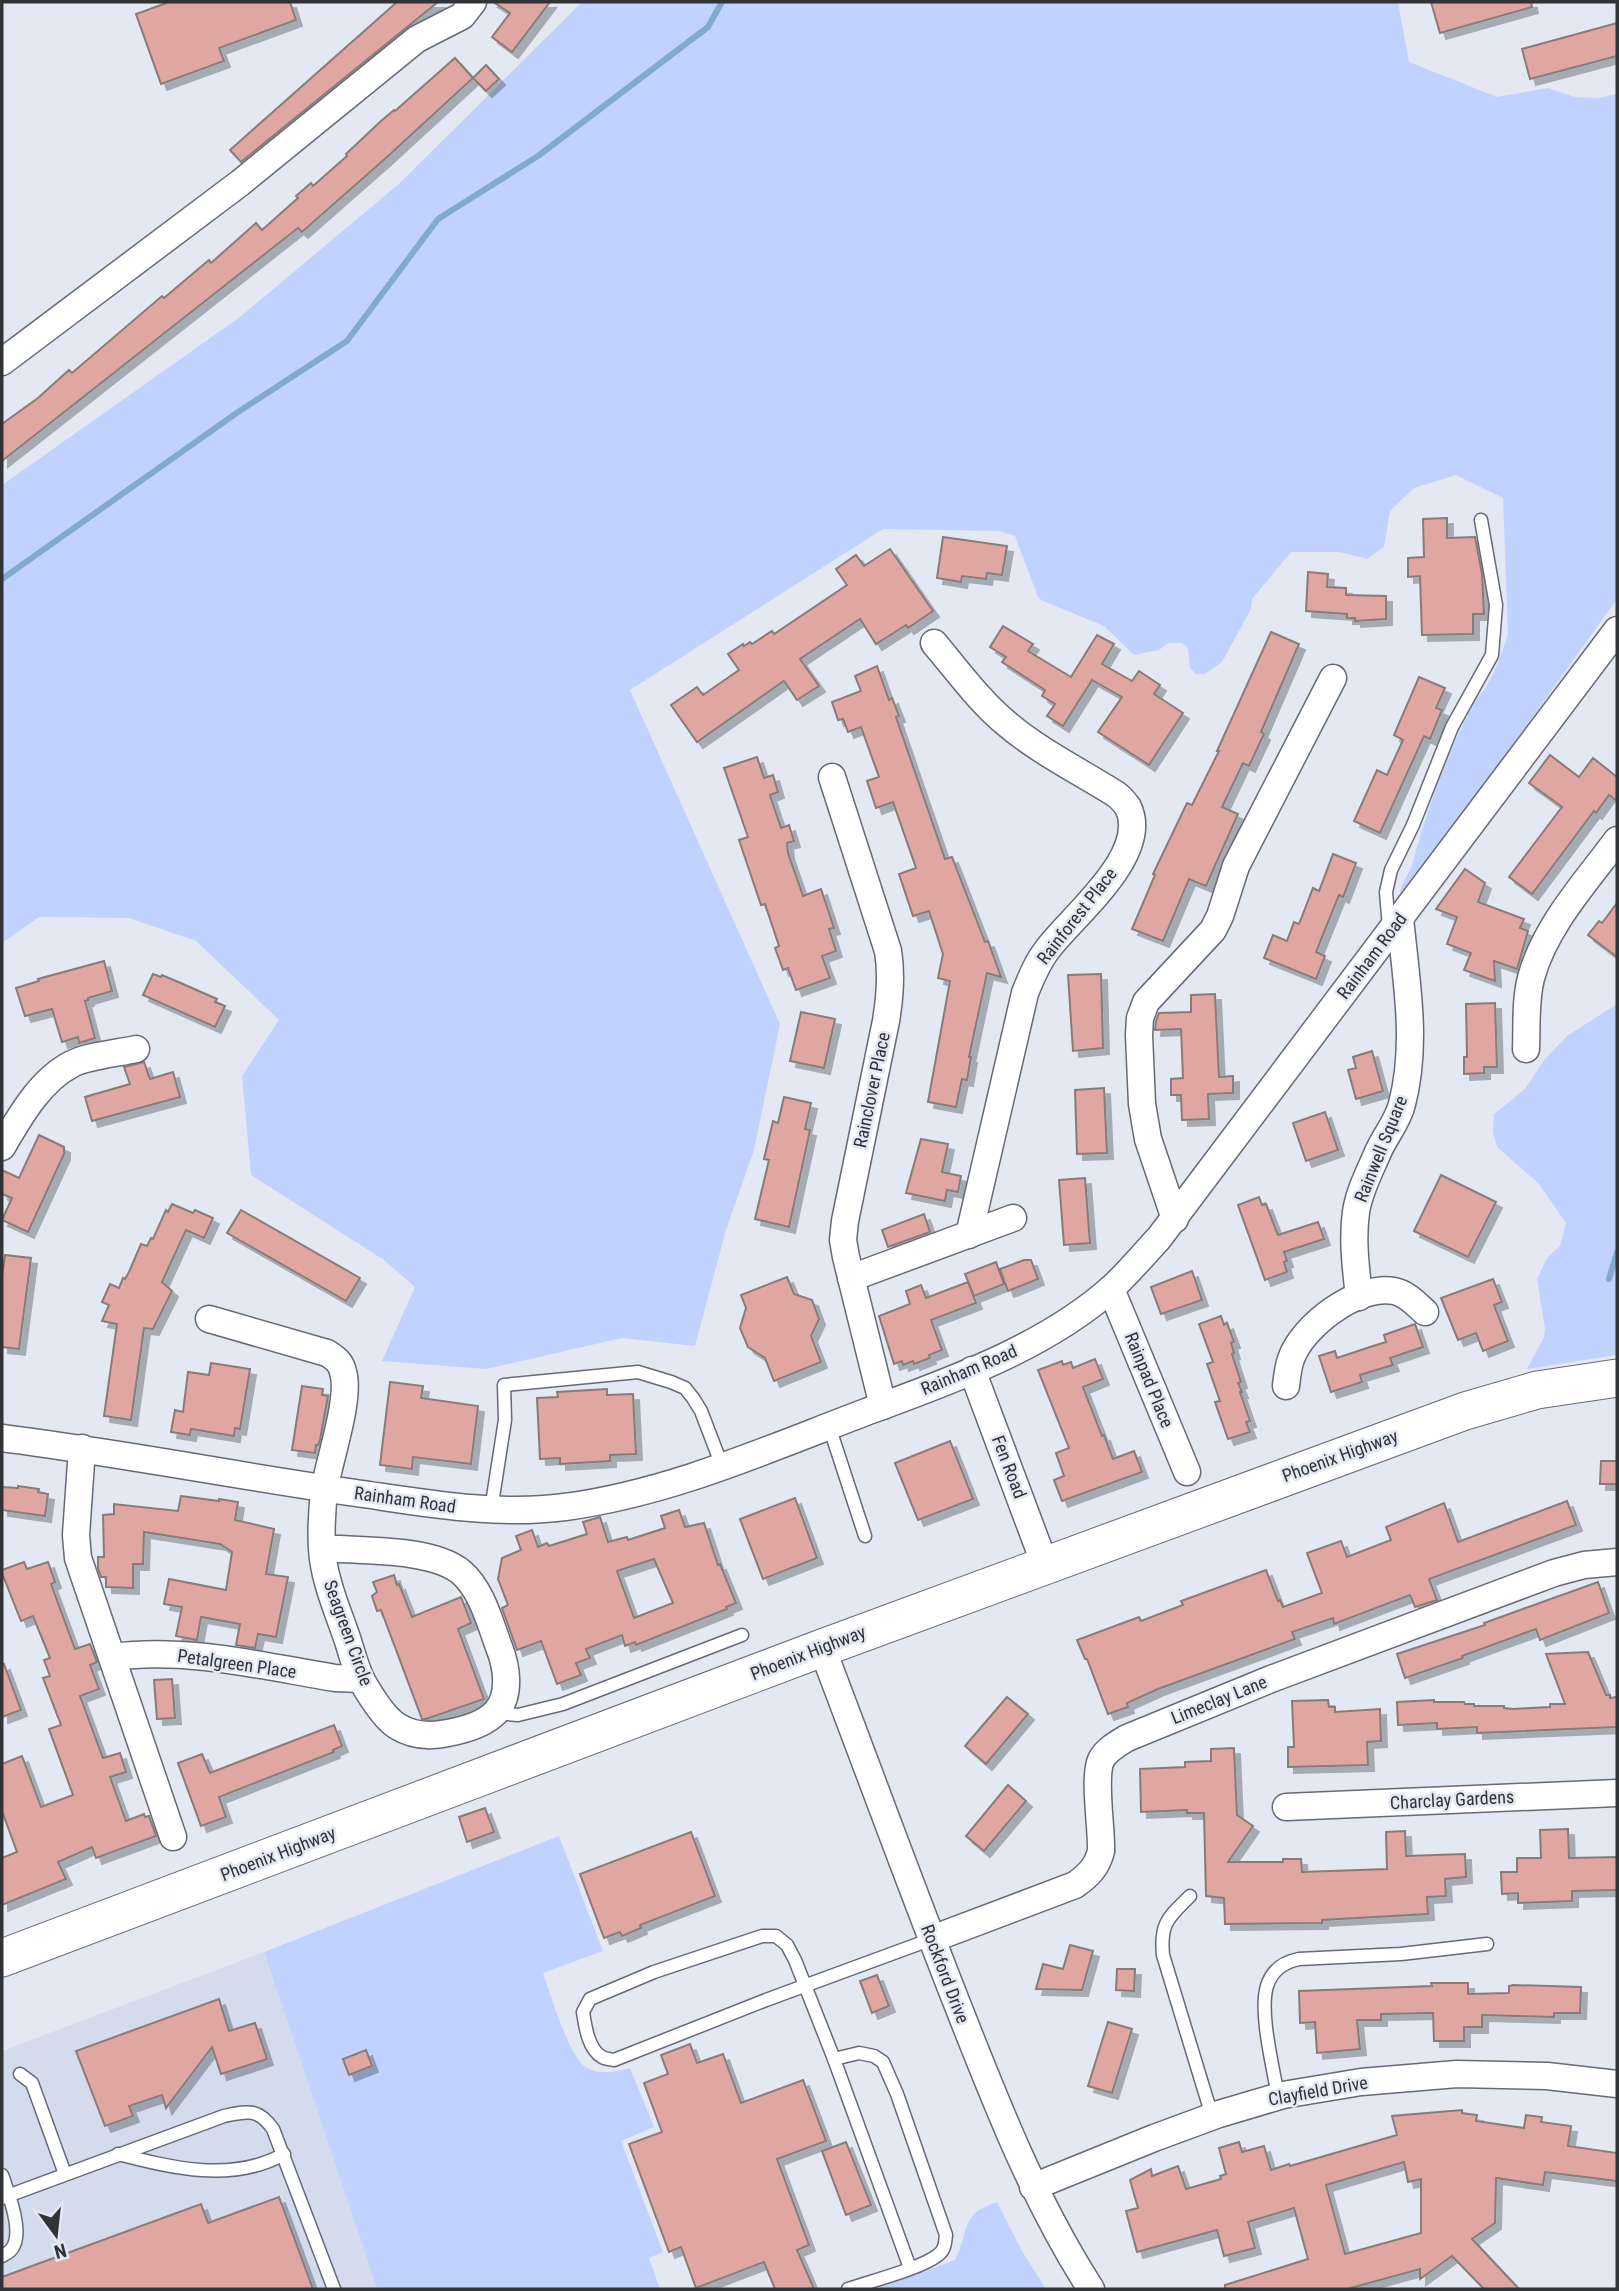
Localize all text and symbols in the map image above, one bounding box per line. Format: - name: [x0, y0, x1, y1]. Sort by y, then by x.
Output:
- street label: Rainforest Place: [1032, 863, 1121, 968]
- street label: Rainham Road: [1332, 909, 1411, 1003]
- street label: Rainclover Place: [849, 1030, 894, 1150]
- street label: Rainwell Square: [1350, 1093, 1411, 1205]
- street label: Rainpad Place: [1121, 1329, 1178, 1431]
- street label: Rainham Road: [918, 1340, 1020, 1399]
- street label: Phoenix Highway: [1279, 1425, 1401, 1486]
- street label: Fen Road: [988, 1432, 1031, 1501]
- street label: Rainham Road: [353, 1482, 457, 1517]
- street label: Seagreen Circle: [320, 1577, 377, 1689]
- street label: Phoenix Highway: [747, 1621, 869, 1684]
- street label: Petalgreen Place: [176, 1645, 298, 1682]
- street label: Limeclay Lane: [1168, 1671, 1270, 1728]
- street label: Charclay Gardens: [1389, 1786, 1515, 1813]
- street label: Phoenix Highway: [217, 1822, 339, 1885]
- street label: Rockford Drive: [917, 1921, 974, 2026]
- street label: Clayfield Drive: [1267, 2071, 1369, 2110]
- north arrow: [21, 2200, 91, 2270]
- text: N: [52, 2238, 69, 2264]

